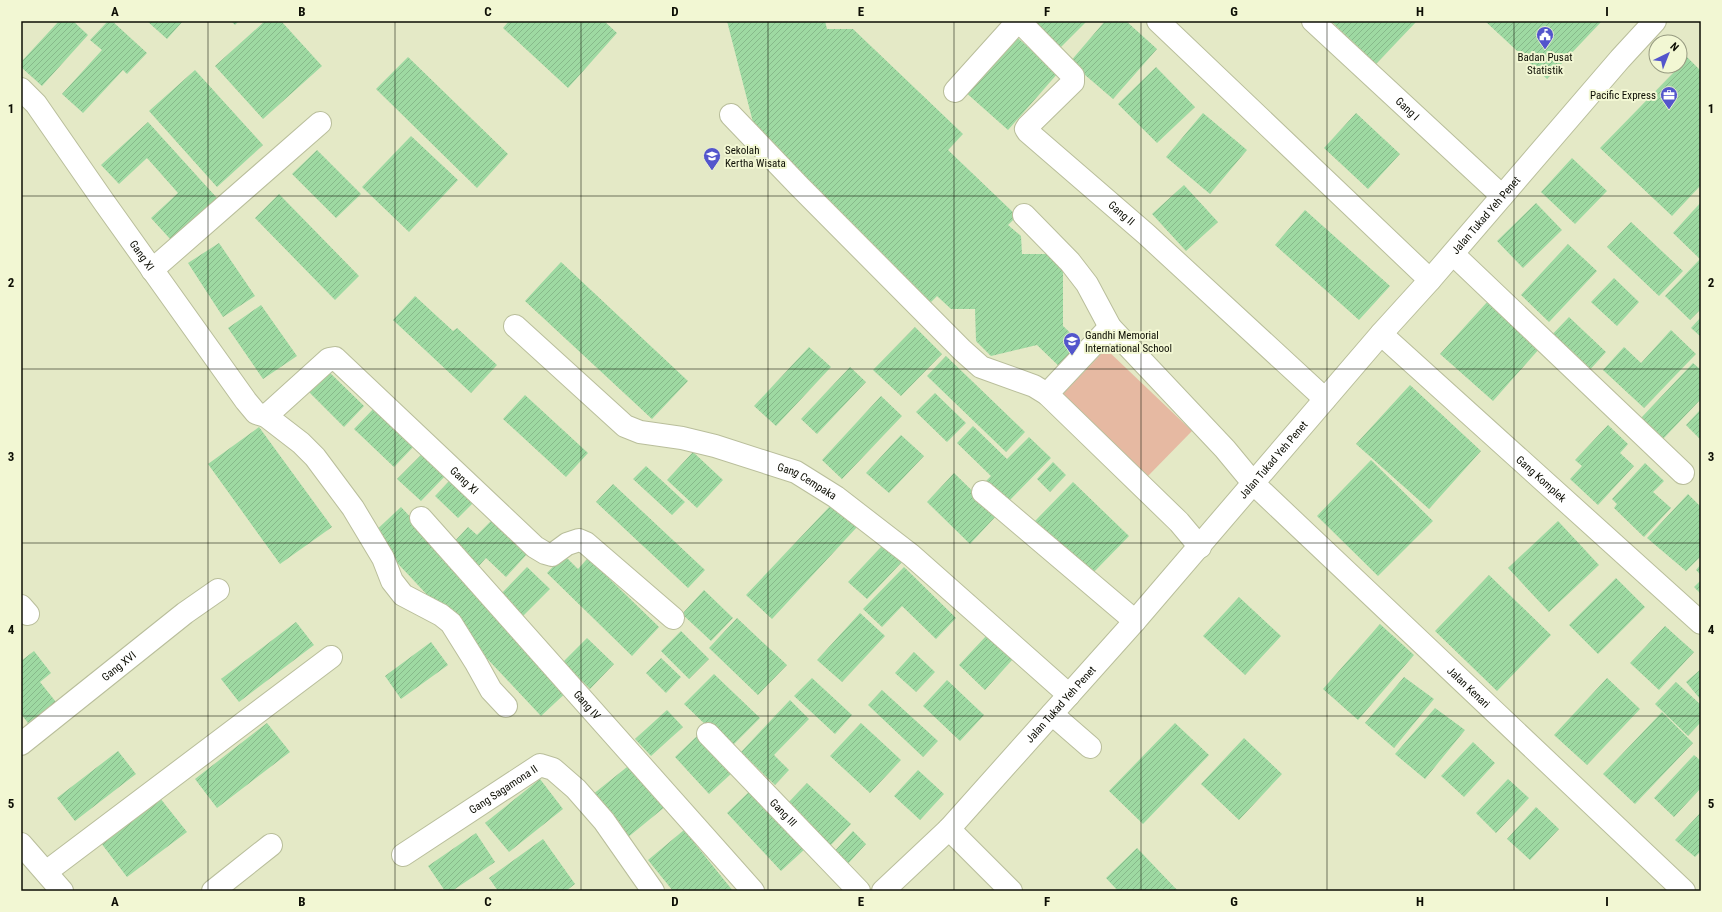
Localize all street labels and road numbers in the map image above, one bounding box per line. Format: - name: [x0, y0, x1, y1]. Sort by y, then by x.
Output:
- street label: Gang I: [1393, 95, 1422, 123]
- street label: Jalan Tukad Yeh Penet: [1449, 174, 1523, 257]
- street label: Gang II: [1105, 198, 1137, 228]
- street label: Gang XI: [127, 238, 157, 273]
- street label: Jalan Tukad Yeh Penet: [1237, 419, 1311, 502]
- street label: Gang Komplek: [1513, 453, 1569, 505]
- street label: Gang Cempaka: [776, 460, 839, 503]
- street label: Gang XI: [447, 464, 481, 497]
- street label: Gang XVI: [99, 649, 139, 684]
- street label: Jalan Tukad Yeh Penet: [1023, 664, 1099, 745]
- street label: Jalan Kenari: [1444, 664, 1492, 711]
- street label: Gang IV: [571, 688, 603, 722]
- street label: Gang Sagamona II: [467, 762, 540, 817]
- street label: Gang III: [767, 796, 799, 829]

